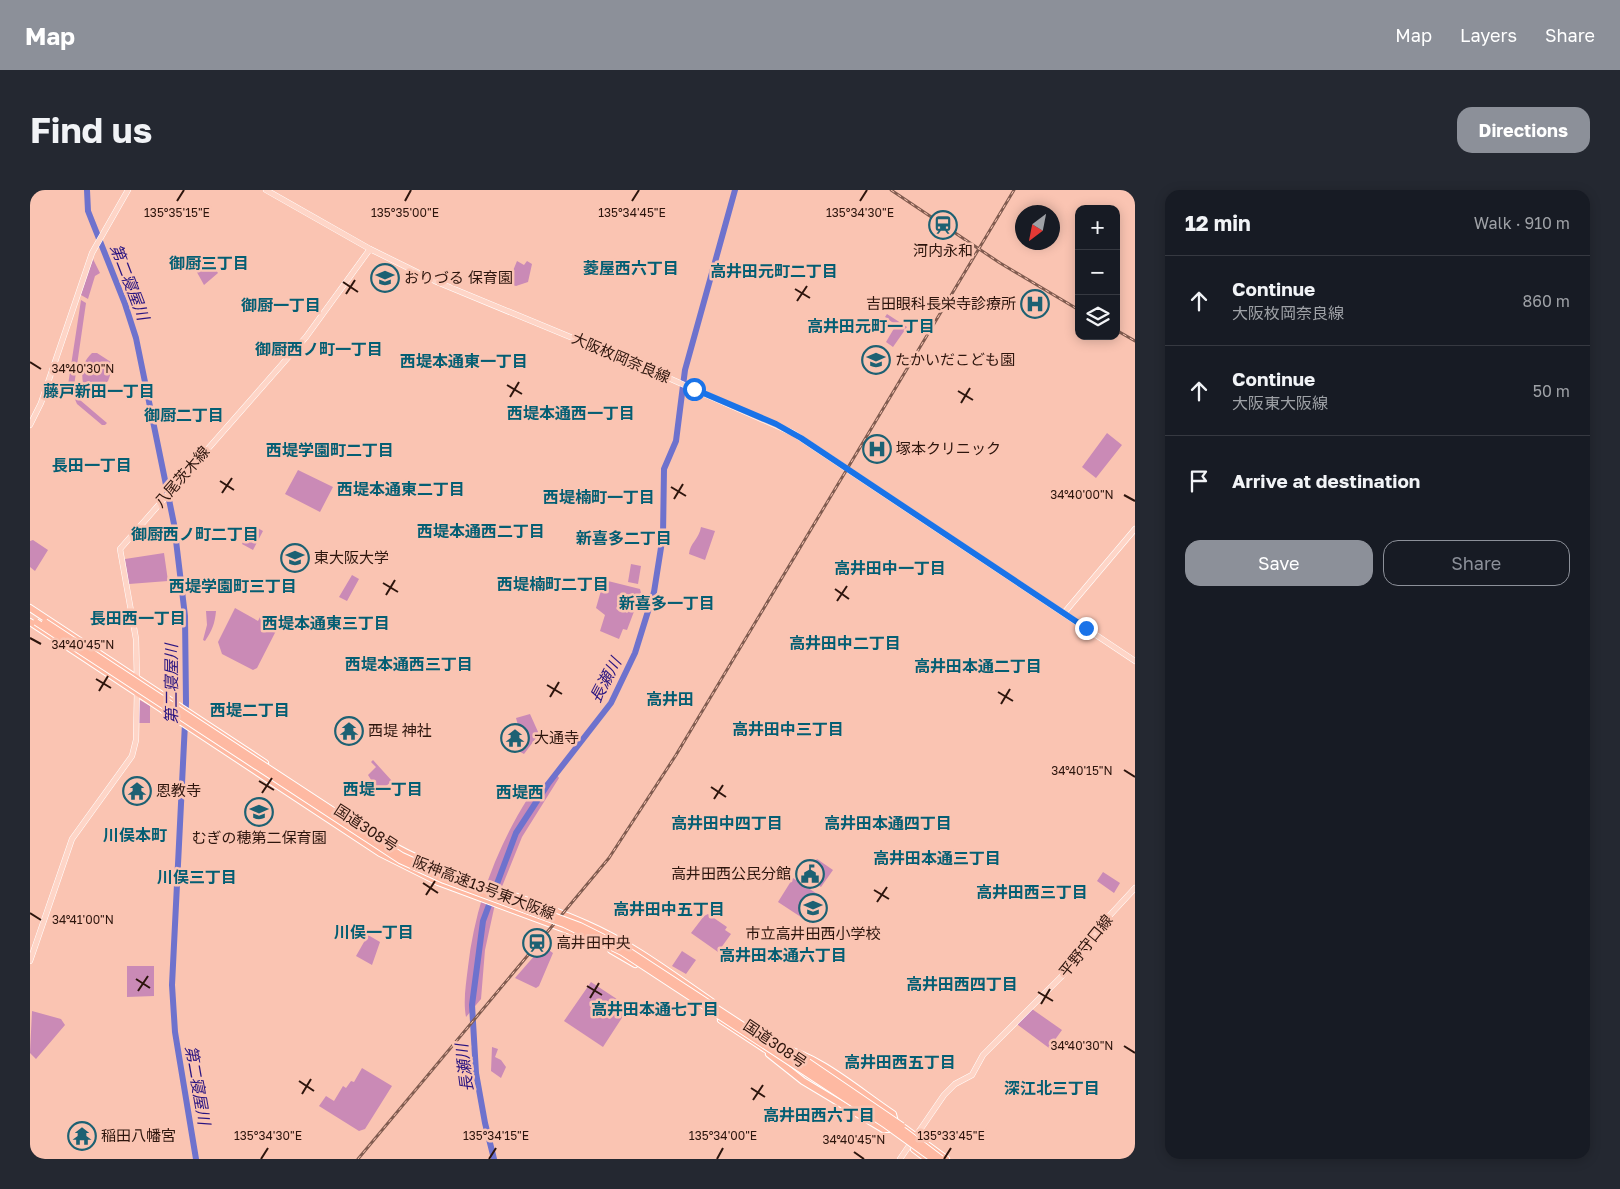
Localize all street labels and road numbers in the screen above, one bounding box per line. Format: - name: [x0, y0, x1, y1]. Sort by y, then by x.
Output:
- street label: 大阪枚岡奈良線: [570, 328, 673, 386]
- street label: 八尾茨木線: [150, 442, 213, 511]
- street label: 国道308号: [331, 800, 402, 854]
- street label: 阪神高速13号東大阪線: [411, 852, 558, 923]
- street label: 平野守口線: [1055, 911, 1116, 980]
- street label: 国道308号: [741, 1016, 811, 1071]

